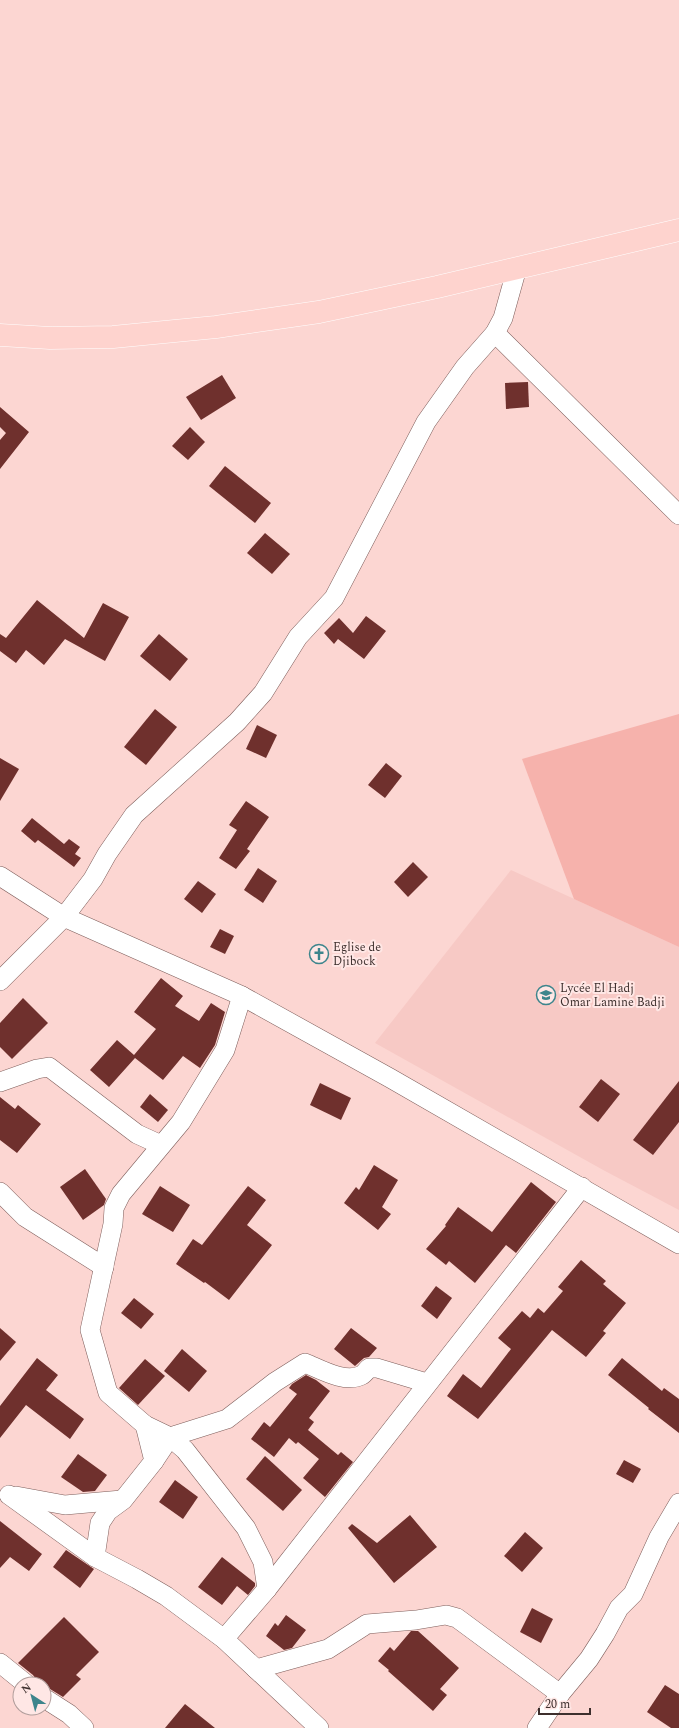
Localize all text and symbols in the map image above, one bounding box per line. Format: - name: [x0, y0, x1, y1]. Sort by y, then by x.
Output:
- place label: Eglise de Djibock: [333, 938, 381, 971]
- church icon: Eglise de Djibock: [308, 943, 330, 965]
- place label: Lycée El Hadj Omar Lamine Badji: [560, 979, 665, 1012]
- school or university icon: Lycée El Hadj Omar Lamine Badji: [535, 984, 557, 1006]
- north arrow: [12, 1676, 52, 1716]
- text: N: [18, 1679, 35, 1698]
- scale bar: [539, 1690, 590, 1716]
- text: 20 m: [545, 1695, 570, 1714]

